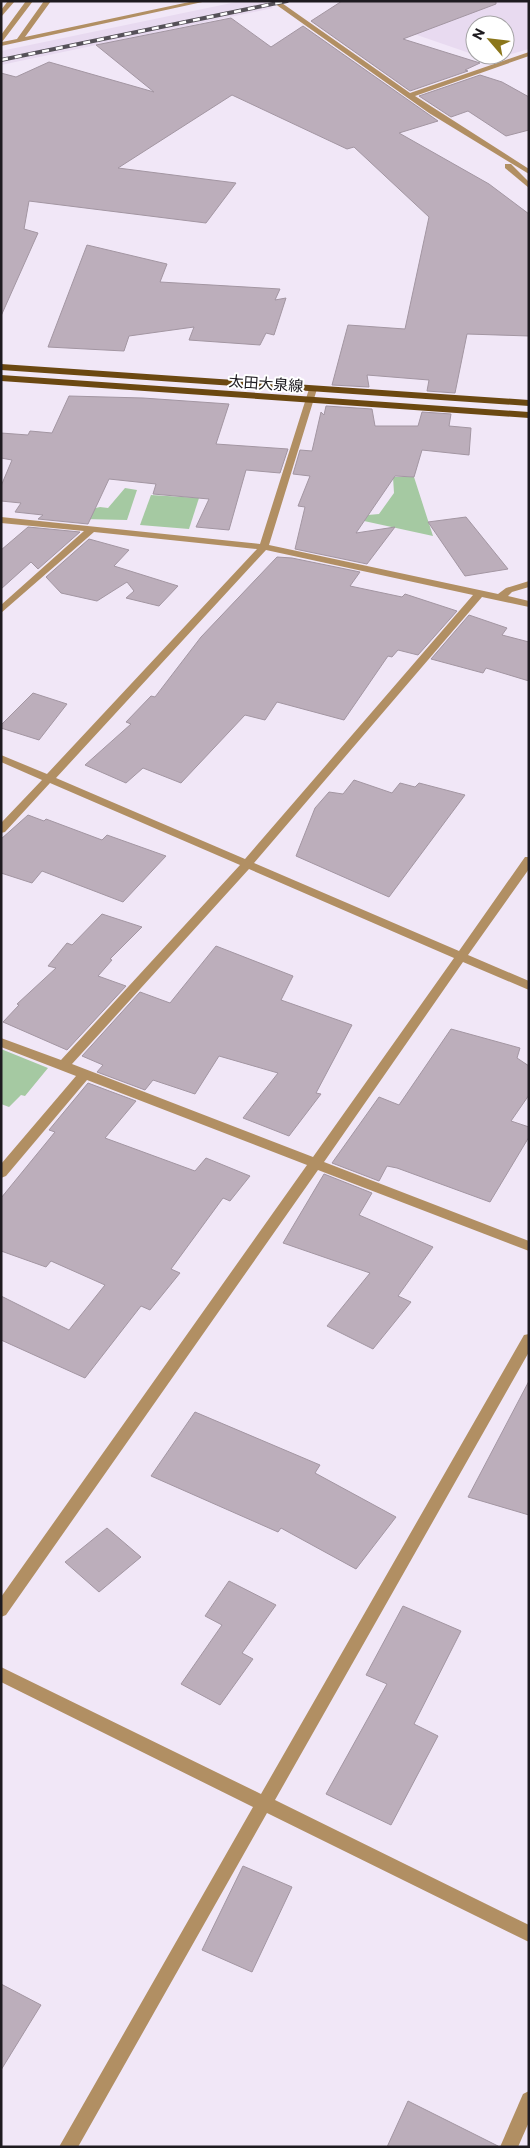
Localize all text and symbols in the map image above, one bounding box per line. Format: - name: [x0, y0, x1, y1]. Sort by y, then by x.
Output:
- north arrow: [465, 15, 515, 65]
- text: N: [468, 25, 488, 42]
- street label: 太田大泉線: [228, 371, 304, 395]

